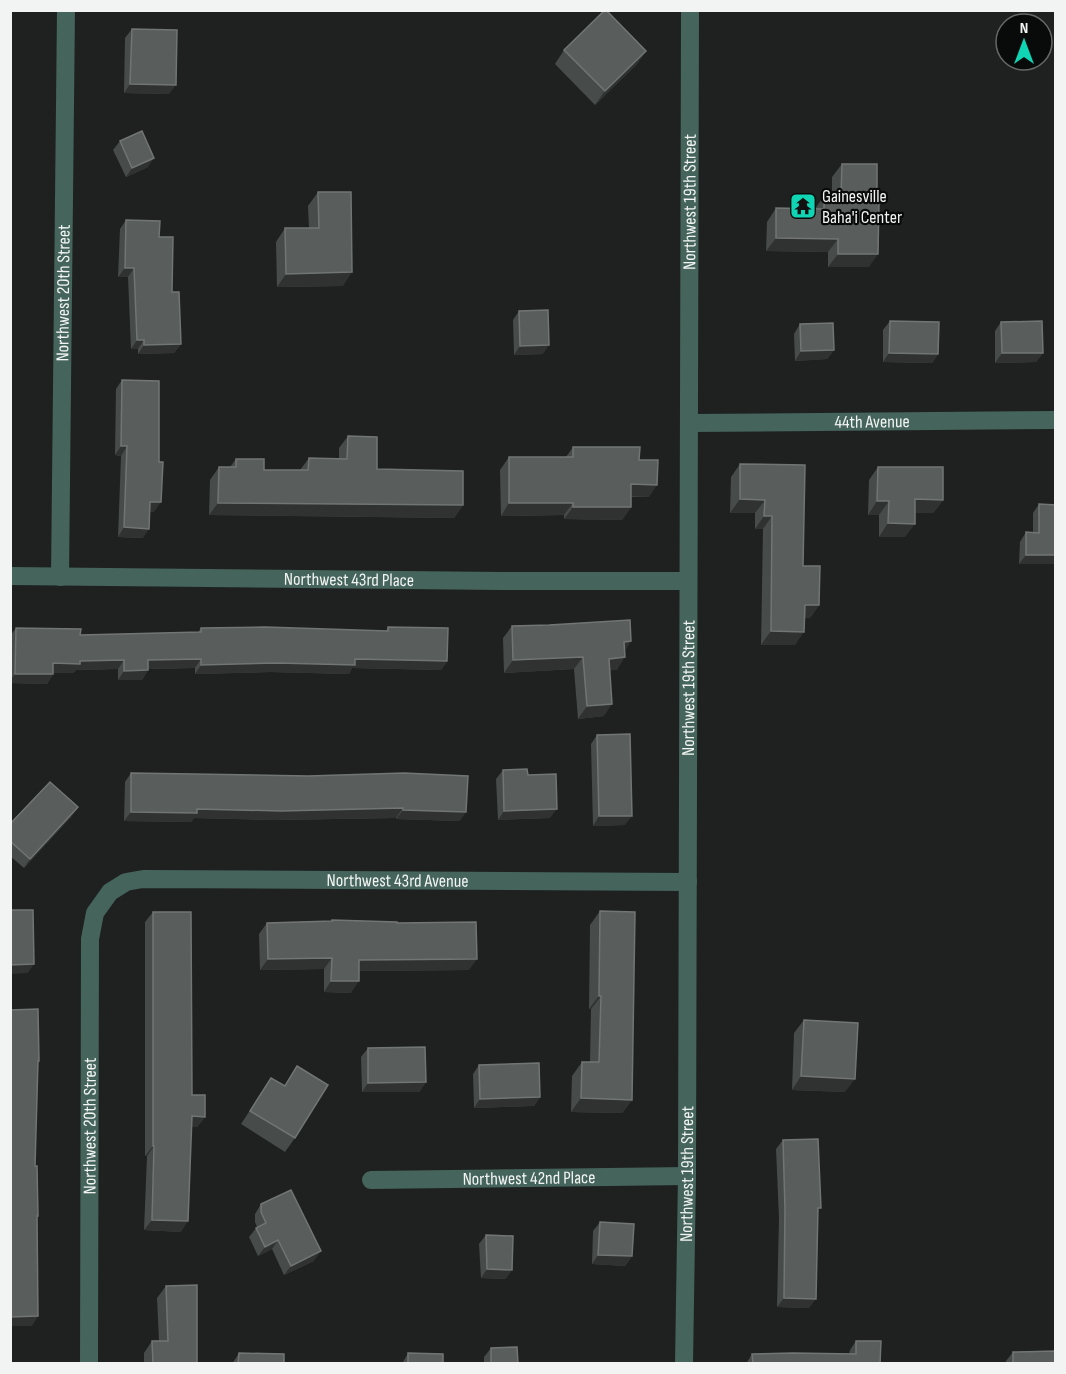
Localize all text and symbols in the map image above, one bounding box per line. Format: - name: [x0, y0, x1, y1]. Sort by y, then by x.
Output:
- north arrow: [994, 12, 1054, 72]
- text: N: [1020, 19, 1028, 38]
- street label: Northwest 19th Street: [679, 134, 701, 270]
- place label: Gainesville Baha'i Center: [822, 186, 902, 228]
- temple icon: Gainesville Baha'i Center: [788, 191, 818, 221]
- street label: Northwest 20th Street: [52, 224, 75, 362]
- street label: 44th Avenue: [834, 411, 910, 433]
- street label: Northwest 43rd Place: [284, 569, 414, 591]
- street label: Northwest 19th Street: [678, 620, 699, 756]
- street label: Northwest 43rd Avenue: [327, 870, 469, 892]
- street label: Northwest 20th Street: [79, 1057, 101, 1195]
- street label: Northwest 19th Street: [676, 1106, 698, 1242]
- street label: Northwest 42nd Place: [462, 1167, 596, 1190]

